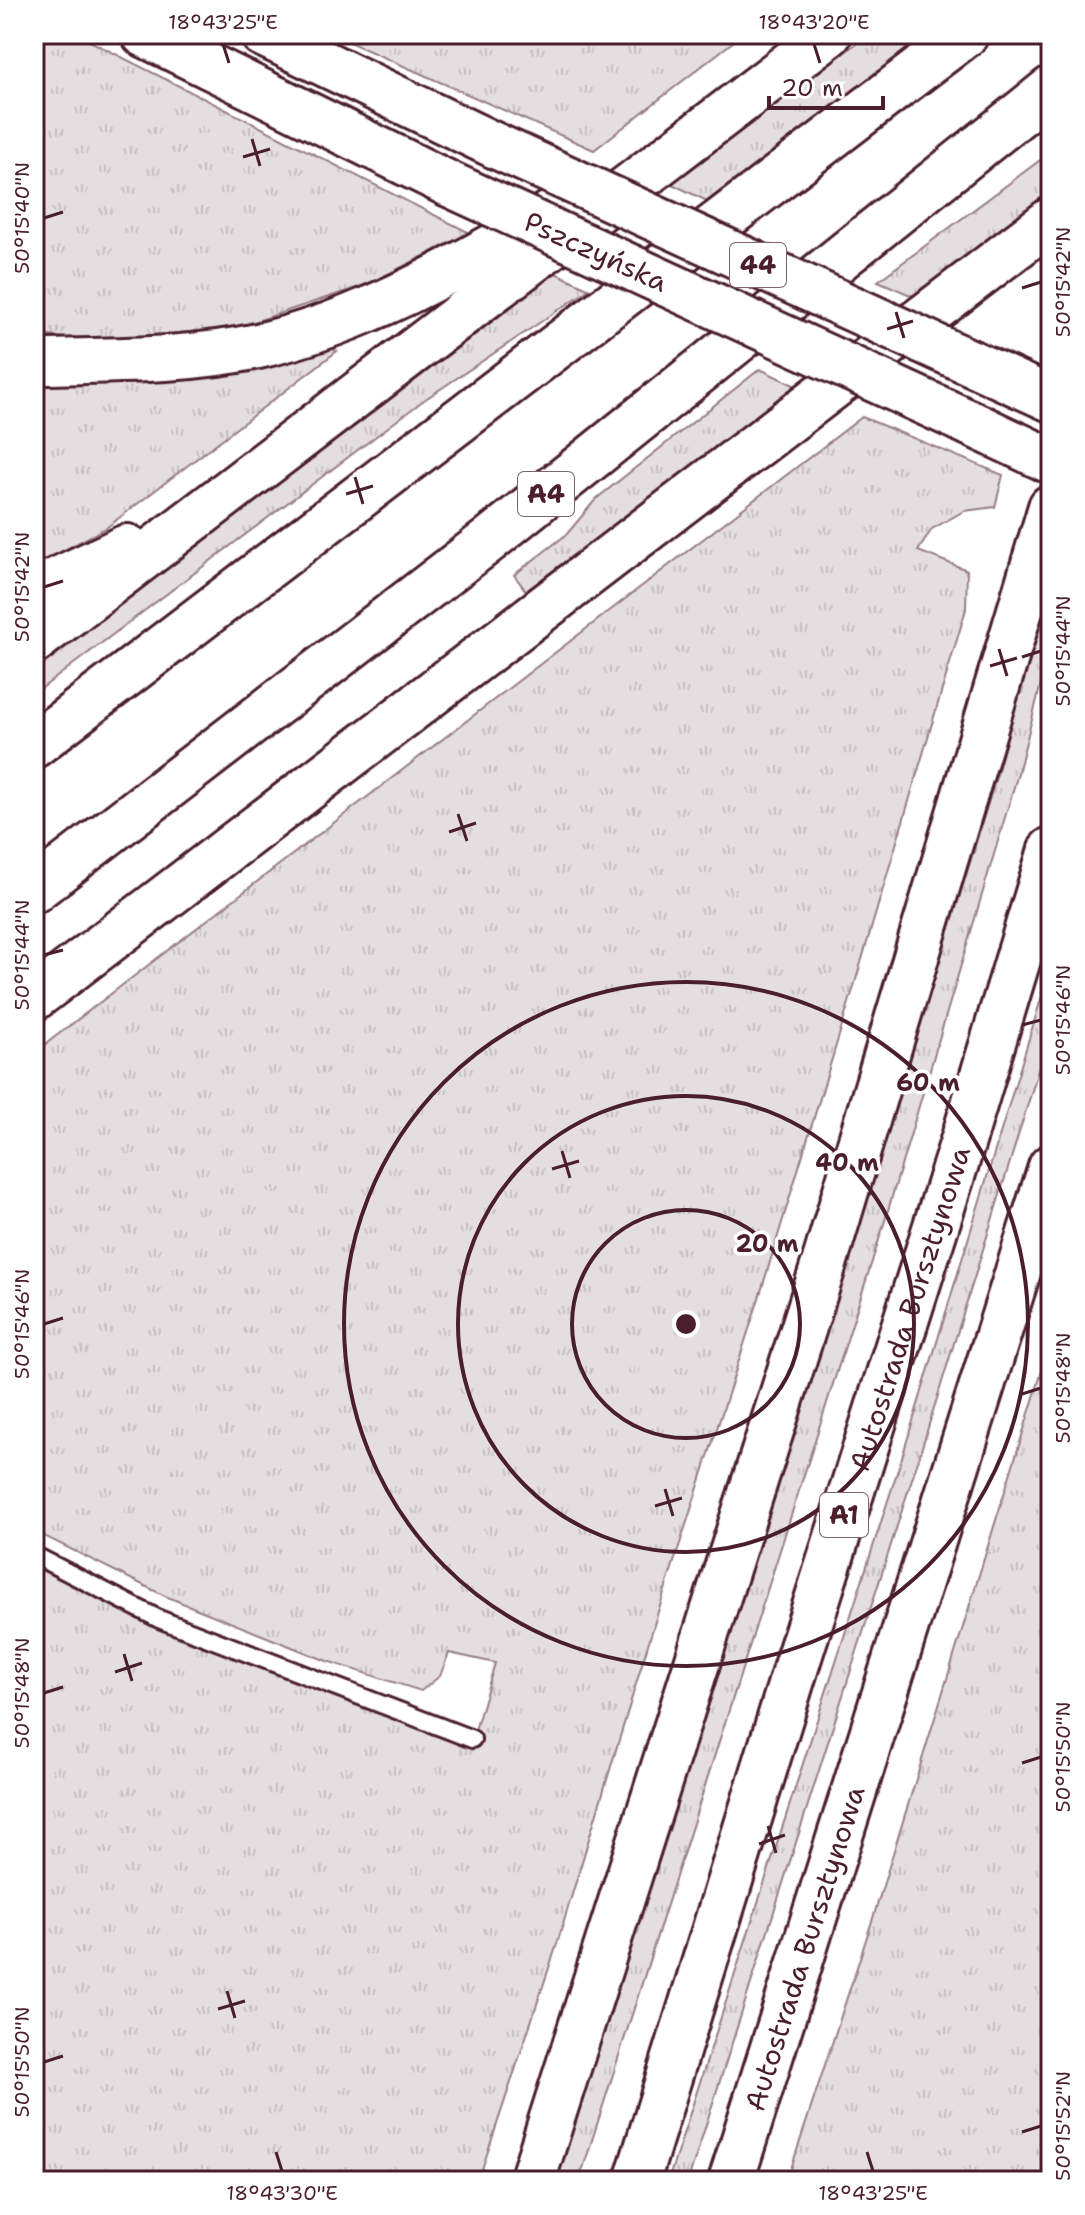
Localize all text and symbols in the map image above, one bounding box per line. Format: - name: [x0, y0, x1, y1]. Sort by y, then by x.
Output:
- text: 18°43'25"E: [168, 9, 278, 35]
- text: 18°43'20"E: [758, 9, 870, 35]
- scale bar: [769, 60, 883, 110]
- text: 20 m: [781, 72, 843, 104]
- text: 50°15'40"N: [9, 162, 35, 274]
- street label: Pszczyńska: [518, 202, 674, 301]
- text: 50°15'42"N: [1050, 227, 1076, 337]
- road number: 44: [730, 243, 786, 287]
- road number: A4: [518, 472, 574, 516]
- text: 50°15'42"N: [9, 532, 35, 642]
- text: 50°15'44"N: [1050, 595, 1076, 707]
- text: 50°15'44"N: [9, 899, 35, 1011]
- text: 50°15'46"N: [1050, 965, 1076, 1075]
- text: 60 m: [896, 1067, 960, 1099]
- street label: Autostrada Bursztynowa: [840, 1141, 979, 1476]
- text: 40 m: [815, 1147, 879, 1179]
- text: 20 m: [735, 1228, 799, 1260]
- text: 50°15'46"N: [9, 1269, 35, 1379]
- centre of rings: [672, 1310, 700, 1338]
- text: 50°15'48"N: [1050, 1332, 1076, 1444]
- road number: A1: [820, 1493, 868, 1537]
- text: 50°15'48"N: [9, 1637, 35, 1749]
- text: 50°15'50"N: [1050, 1701, 1076, 1813]
- street label: Autostrada Bursztynowa: [735, 1781, 874, 2116]
- text: 50°15'50"N: [9, 2006, 35, 2118]
- text: 50°15'52"N: [1050, 2071, 1076, 2181]
- text: 18°43'30"E: [226, 2180, 338, 2206]
- text: 18°43'25"E: [818, 2180, 928, 2206]

